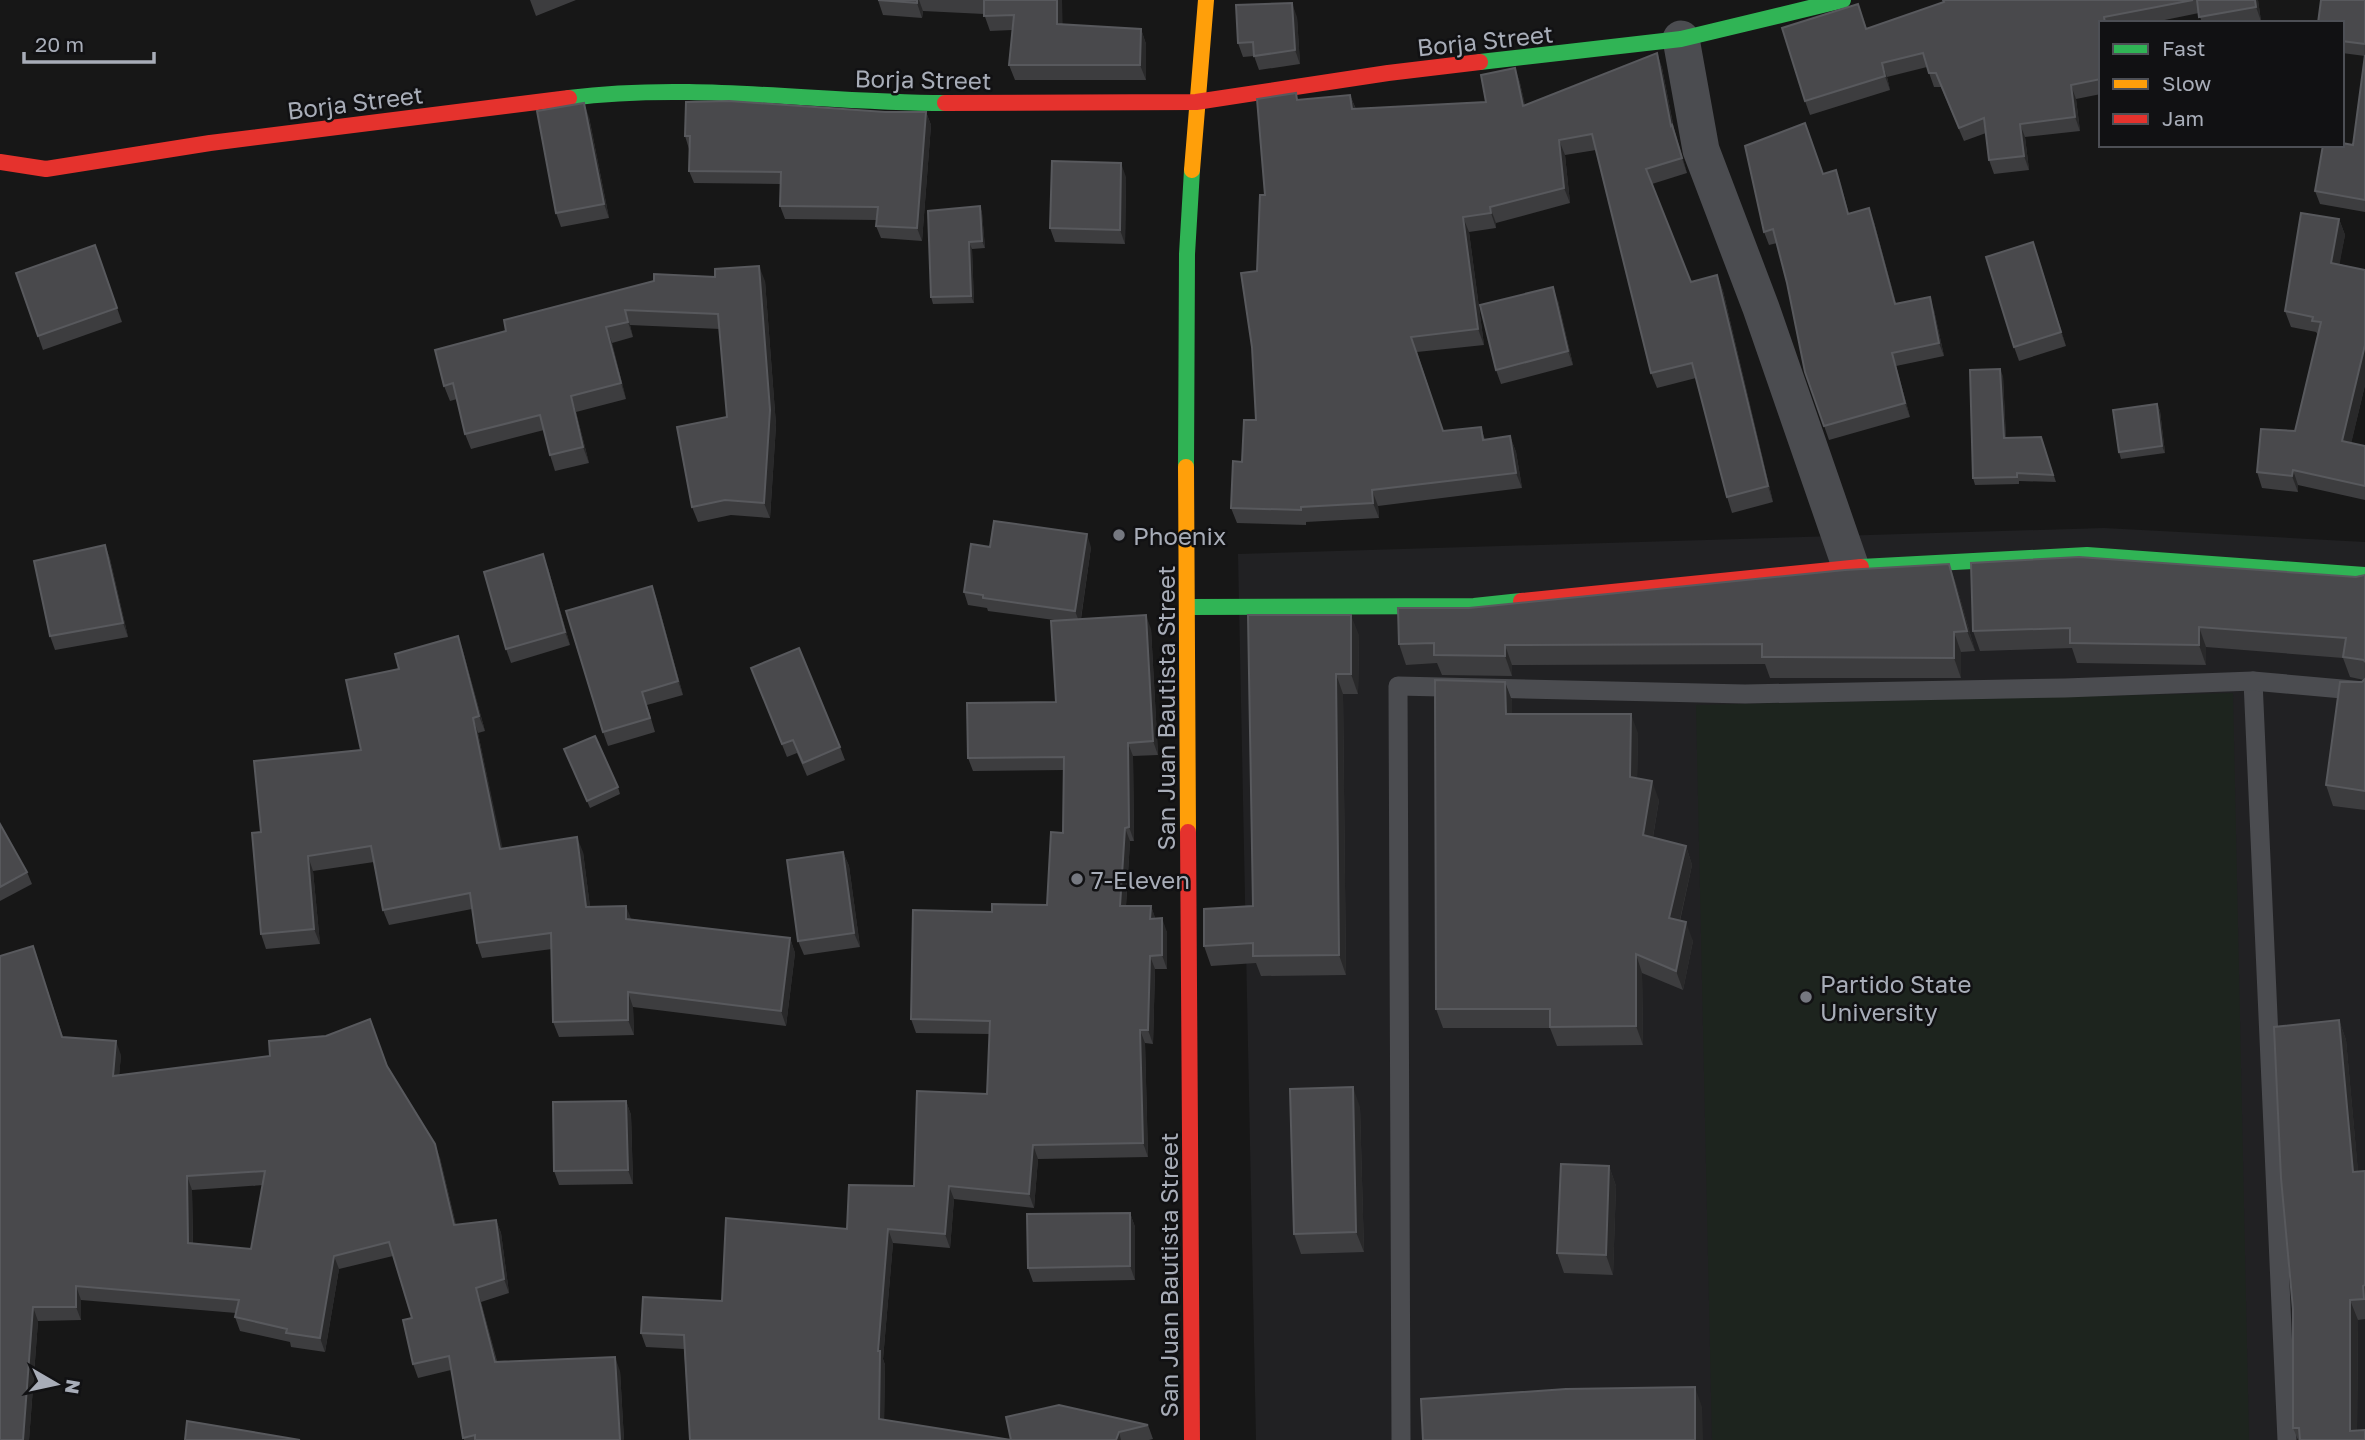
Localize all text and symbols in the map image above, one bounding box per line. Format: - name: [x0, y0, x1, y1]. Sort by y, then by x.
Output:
- street label: Borja Street: [1415, 18, 1555, 62]
- scale bar: [24, 21, 154, 65]
- legend: [2099, 21, 2344, 147]
- text: 20 m: [35, 31, 84, 57]
- text: Fast: [2162, 35, 2205, 61]
- street label: Borja Street: [854, 63, 992, 95]
- text: Slow: [2162, 70, 2211, 96]
- street label: Borja Street: [285, 79, 425, 125]
- text: Jam: [2162, 105, 2204, 131]
- place label: Phoenix: [1133, 521, 1226, 550]
- marker: Phoenix: [1111, 527, 1127, 543]
- street label: San Juan Bautista Street: [1151, 566, 1180, 850]
- place label: 7-Eleven: [1091, 865, 1190, 894]
- marker: 7-Eleven: [1069, 871, 1085, 887]
- place label: Partido State University: [1820, 969, 1971, 1026]
- marker: Partido State University: [1798, 989, 1814, 1005]
- street label: San Juan Bautista Street: [1154, 1133, 1183, 1417]
- north arrow: [21, 1349, 91, 1419]
- text: N: [61, 1378, 86, 1396]

